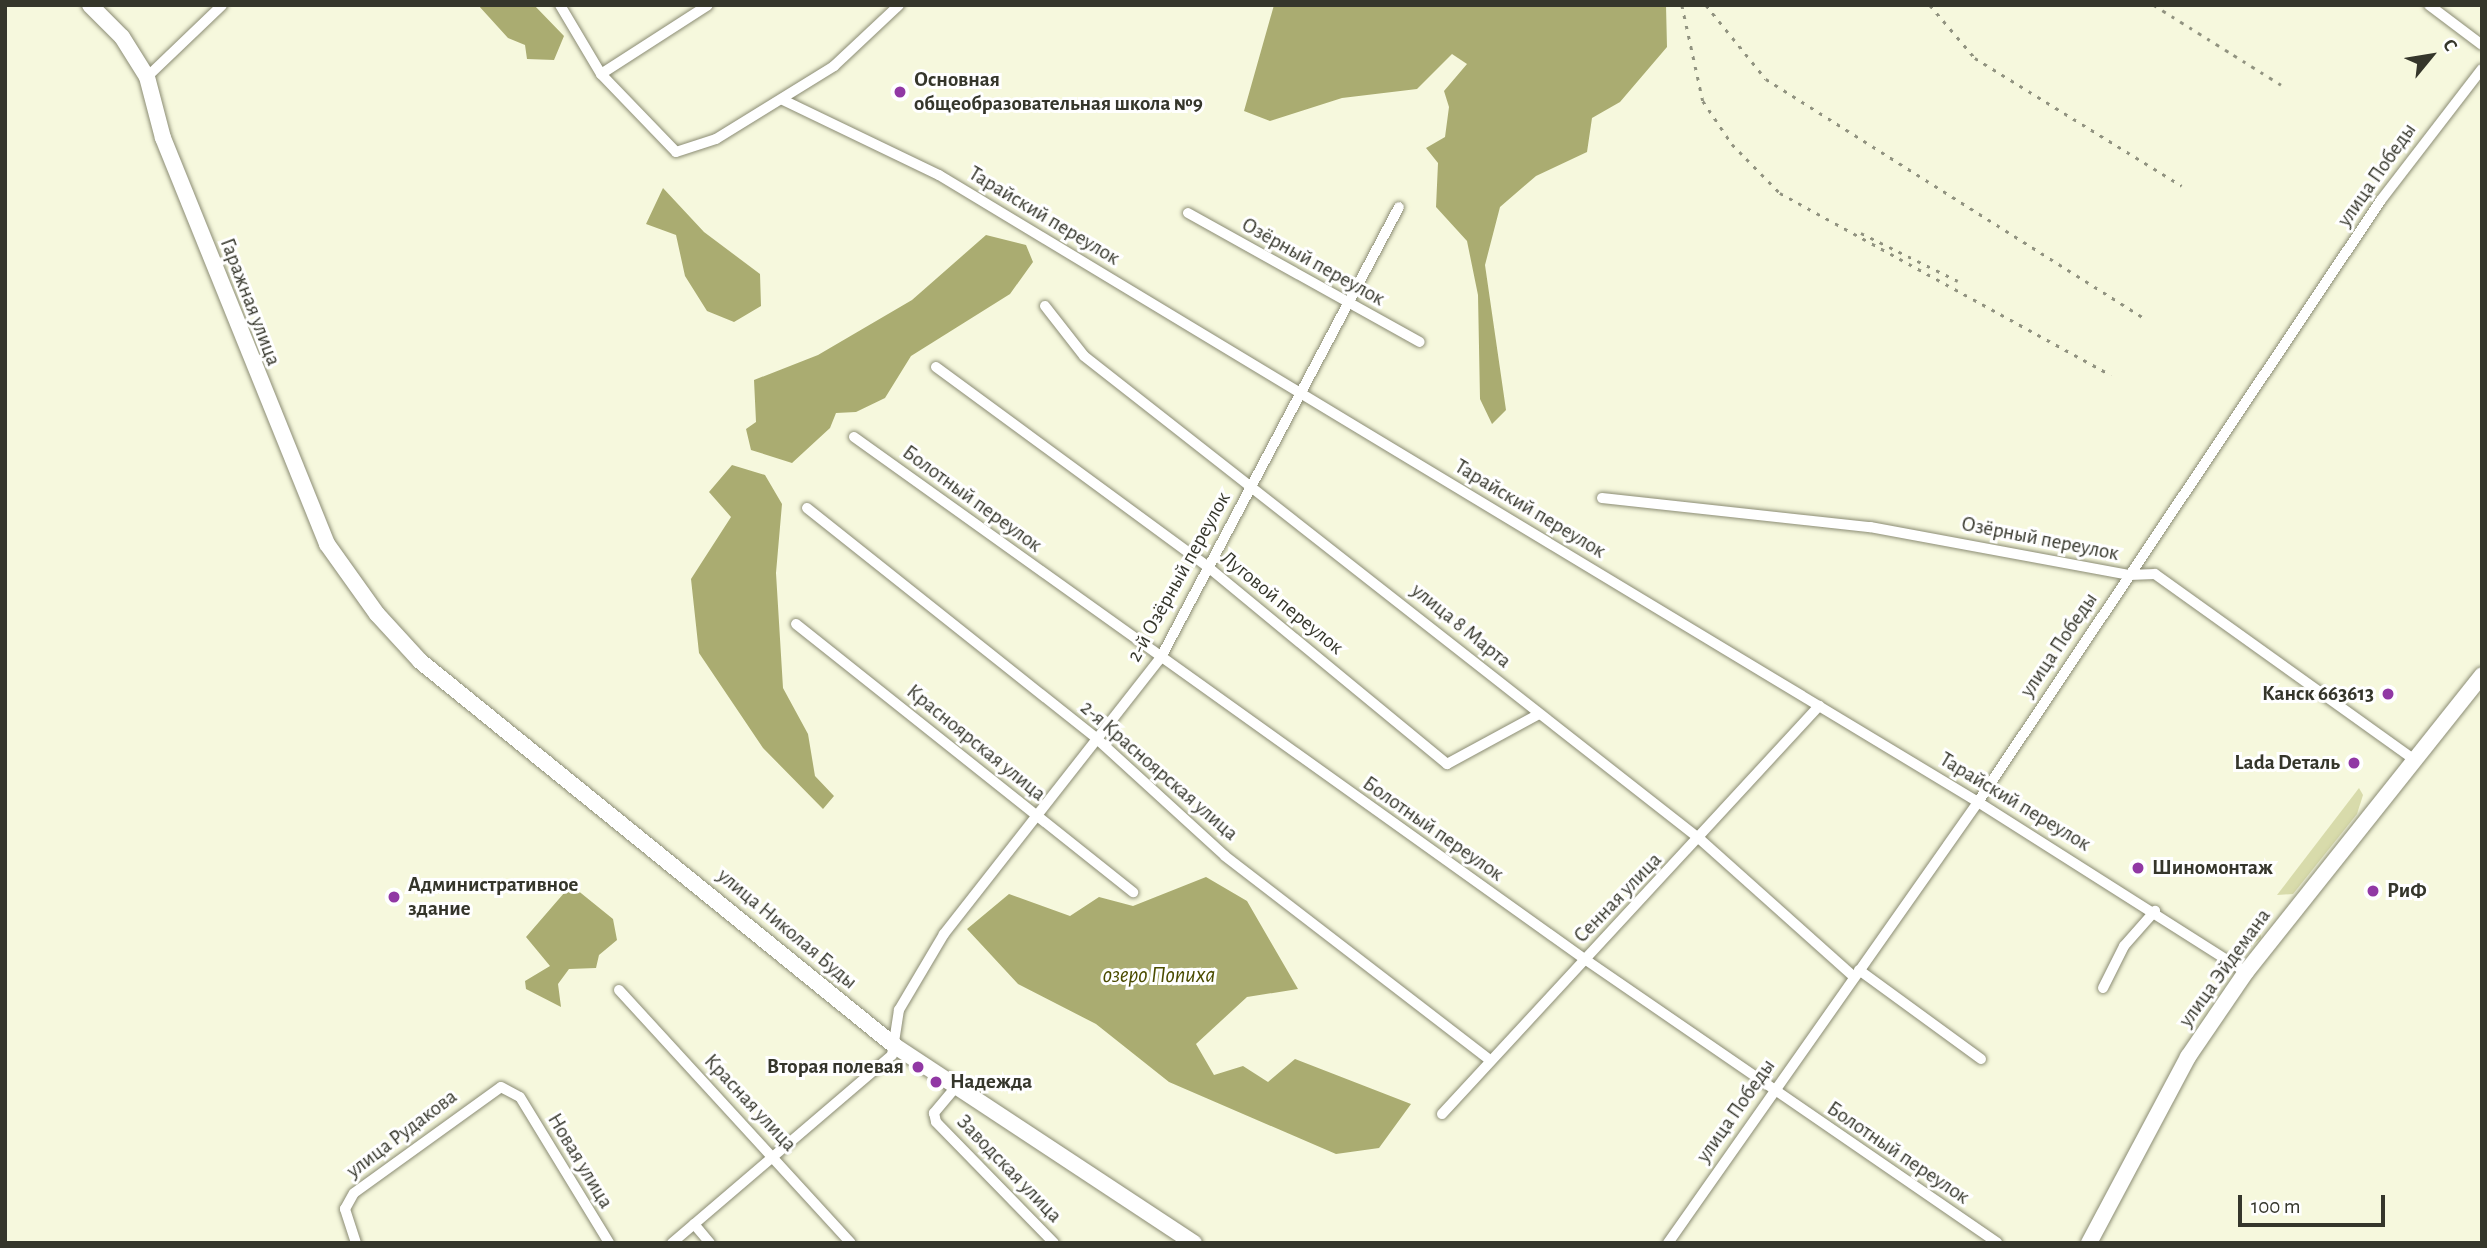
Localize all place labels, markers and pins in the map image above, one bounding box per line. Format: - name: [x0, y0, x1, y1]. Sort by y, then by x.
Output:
- place label: Основная общеобразовательная школа №9: [914, 67, 1203, 117]
- marker: Основная общеобразовательная школа №9: [892, 84, 908, 100]
- place label: Канск 663613: [2262, 681, 2374, 707]
- marker: Канск 663613: [2380, 686, 2396, 702]
- place label: Lada Dеталь: [2234, 750, 2340, 776]
- marker: Lada Dеталь: [2346, 755, 2362, 771]
- place label: Шиномонтаж: [2152, 855, 2273, 881]
- marker: Шиномонтаж: [2130, 860, 2146, 876]
- place label: Административное здание: [408, 872, 578, 922]
- place label: РиФ: [2387, 878, 2427, 904]
- marker: РиФ: [2365, 883, 2381, 899]
- marker: Административное здание: [386, 889, 402, 905]
- place label: Вторая полевая: [767, 1054, 904, 1080]
- marker: Вторая полевая: [910, 1059, 926, 1075]
- place label: Надежда: [950, 1069, 1032, 1095]
- marker: Надежда: [928, 1074, 944, 1090]

